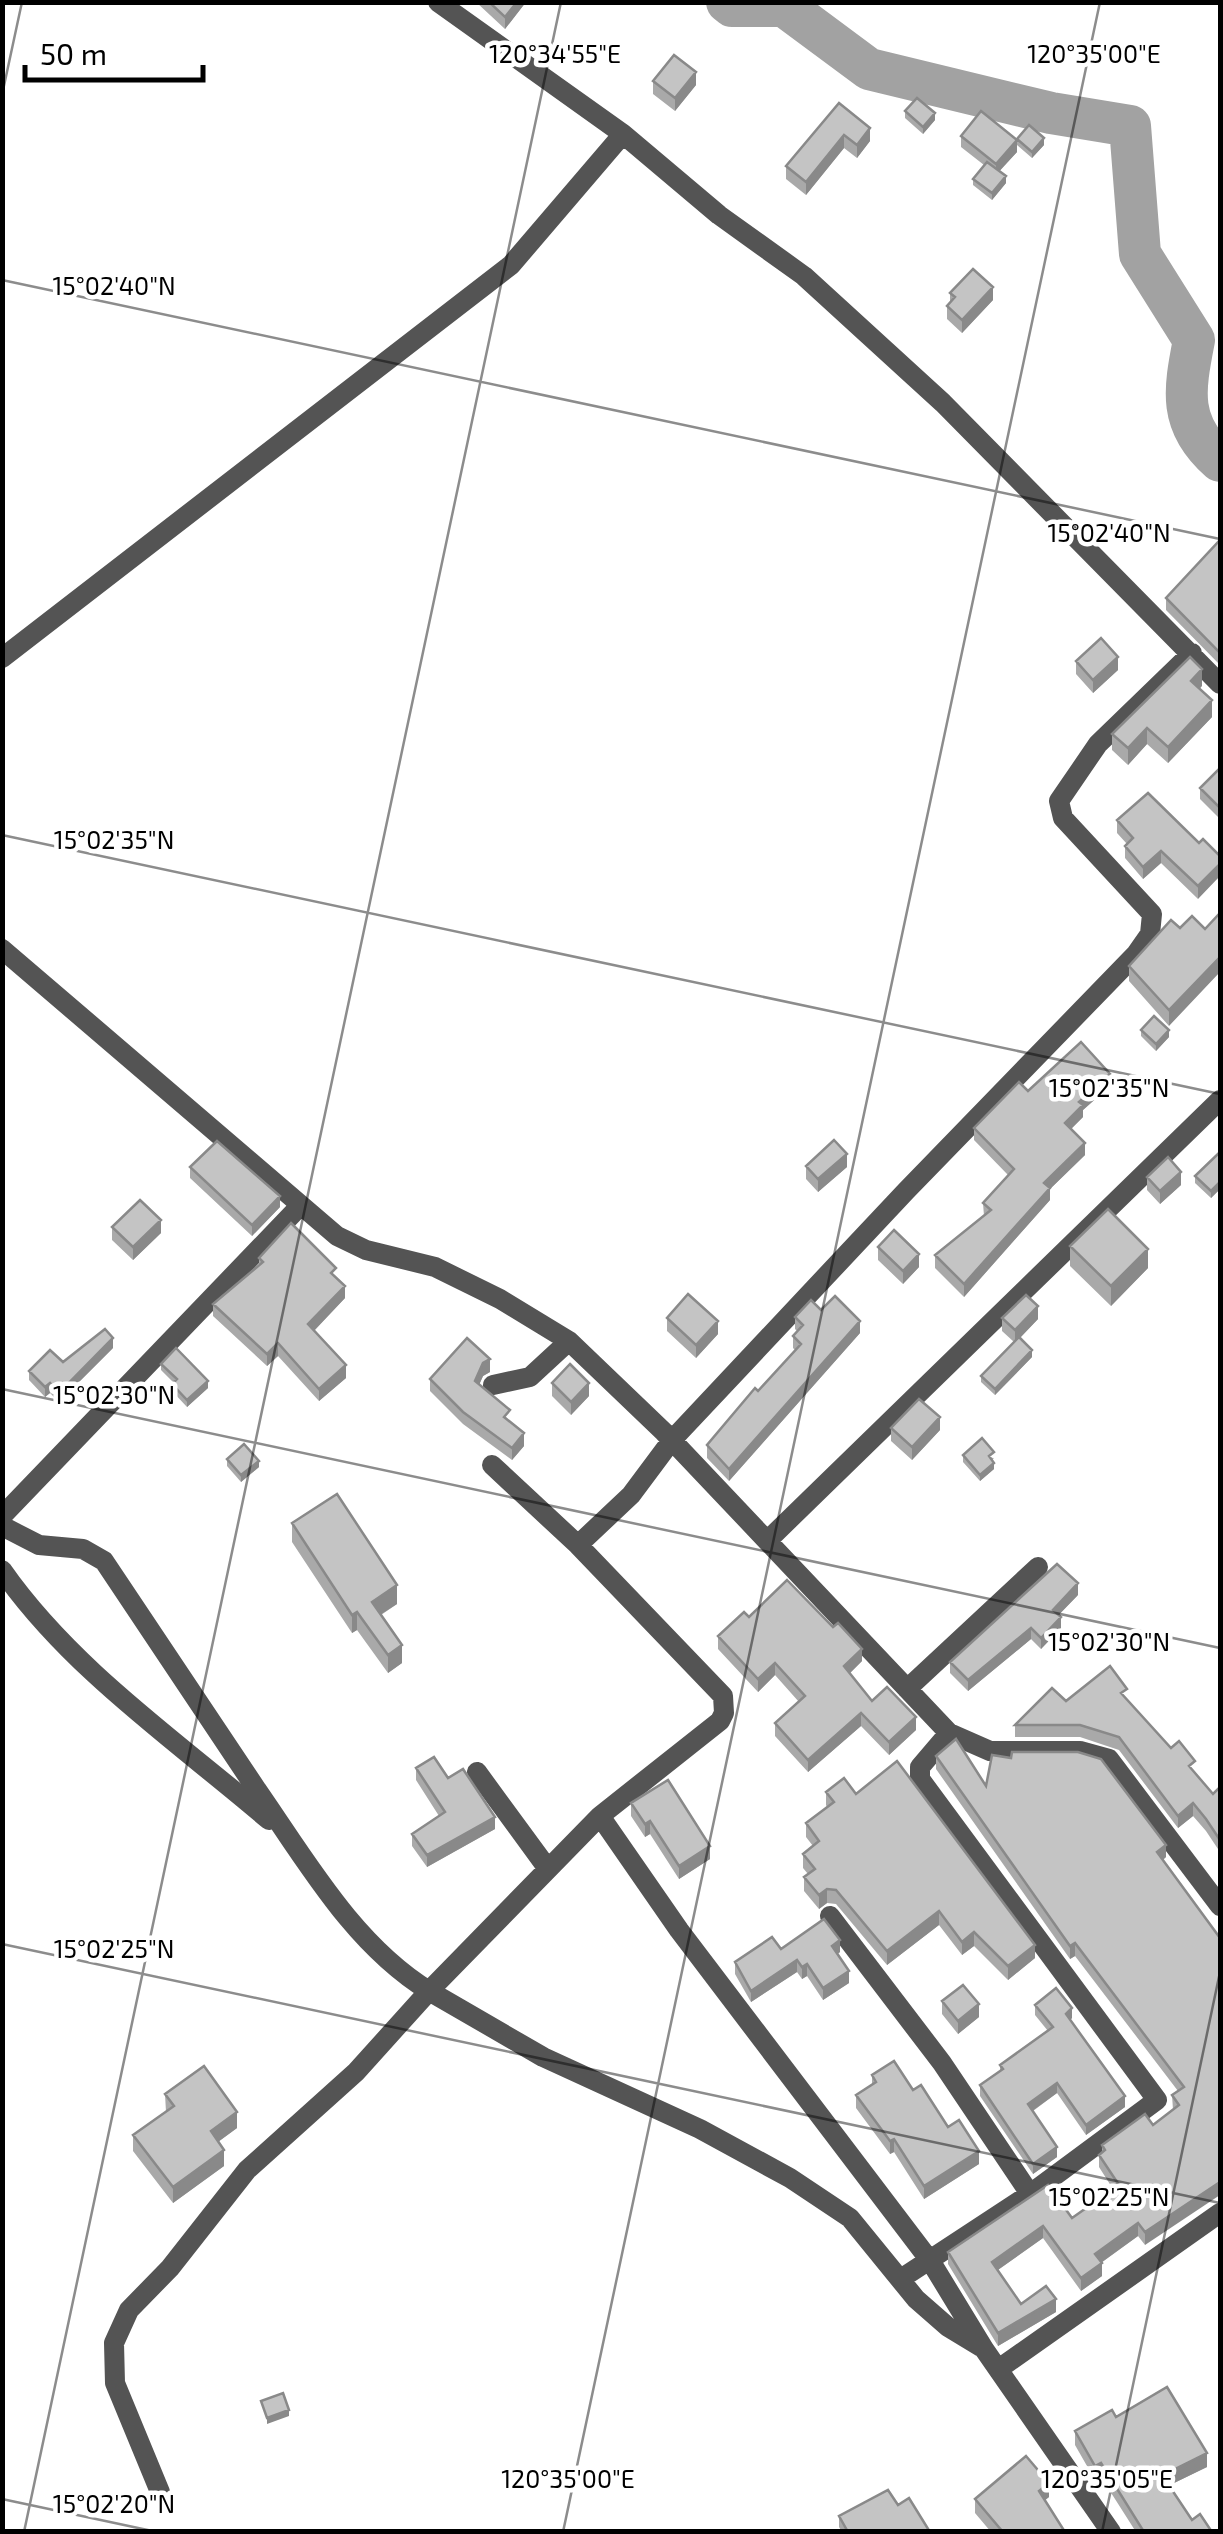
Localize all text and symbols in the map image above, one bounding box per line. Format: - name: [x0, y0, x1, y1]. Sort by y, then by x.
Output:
- scale bar: [25, 20, 202, 82]
- text: 50 m: [40, 35, 107, 71]
- text: 120°34'55"E: [489, 38, 621, 68]
- text: 120°35'00"E: [1027, 38, 1161, 68]
- text: 15°02'40"N: [52, 270, 176, 300]
- text: 15°02'40"N: [1047, 517, 1171, 547]
- text: 15°02'35"N: [54, 824, 174, 854]
- text: 15°02'35"N: [1049, 1072, 1169, 1102]
- text: 15°02'30"N: [53, 1379, 175, 1409]
- text: 15°02'30"N: [1048, 1626, 1170, 1656]
- text: 15°02'25"N: [54, 1933, 174, 1963]
- text: 15°02'25"N: [1049, 2181, 1169, 2211]
- text: 120°35'00"E: [501, 2463, 635, 2493]
- text: 120°35'05"E: [1041, 2463, 1173, 2493]
- text: 15°02'20"N: [53, 2488, 175, 2518]

